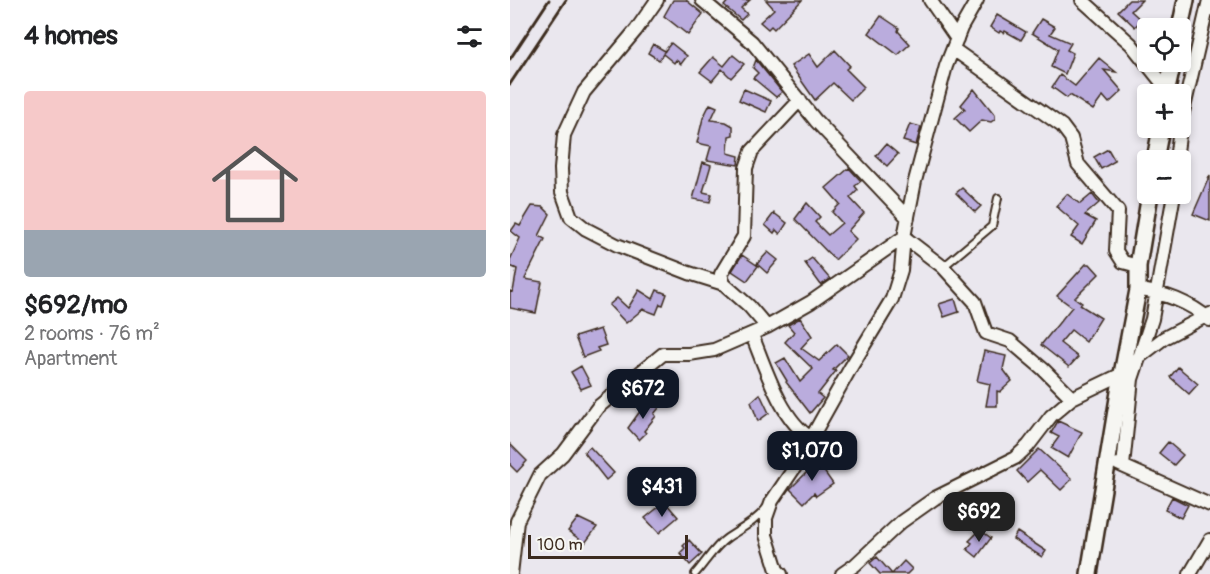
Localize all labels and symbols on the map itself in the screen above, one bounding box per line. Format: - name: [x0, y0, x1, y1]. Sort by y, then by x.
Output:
- pin: $672: [607, 369, 679, 420]
- pin: $1,070: [763, 431, 861, 482]
- pin: $431: [626, 467, 698, 518]
- pin: $692: [943, 492, 1015, 543]
- scale bar: [528, 532, 688, 560]

